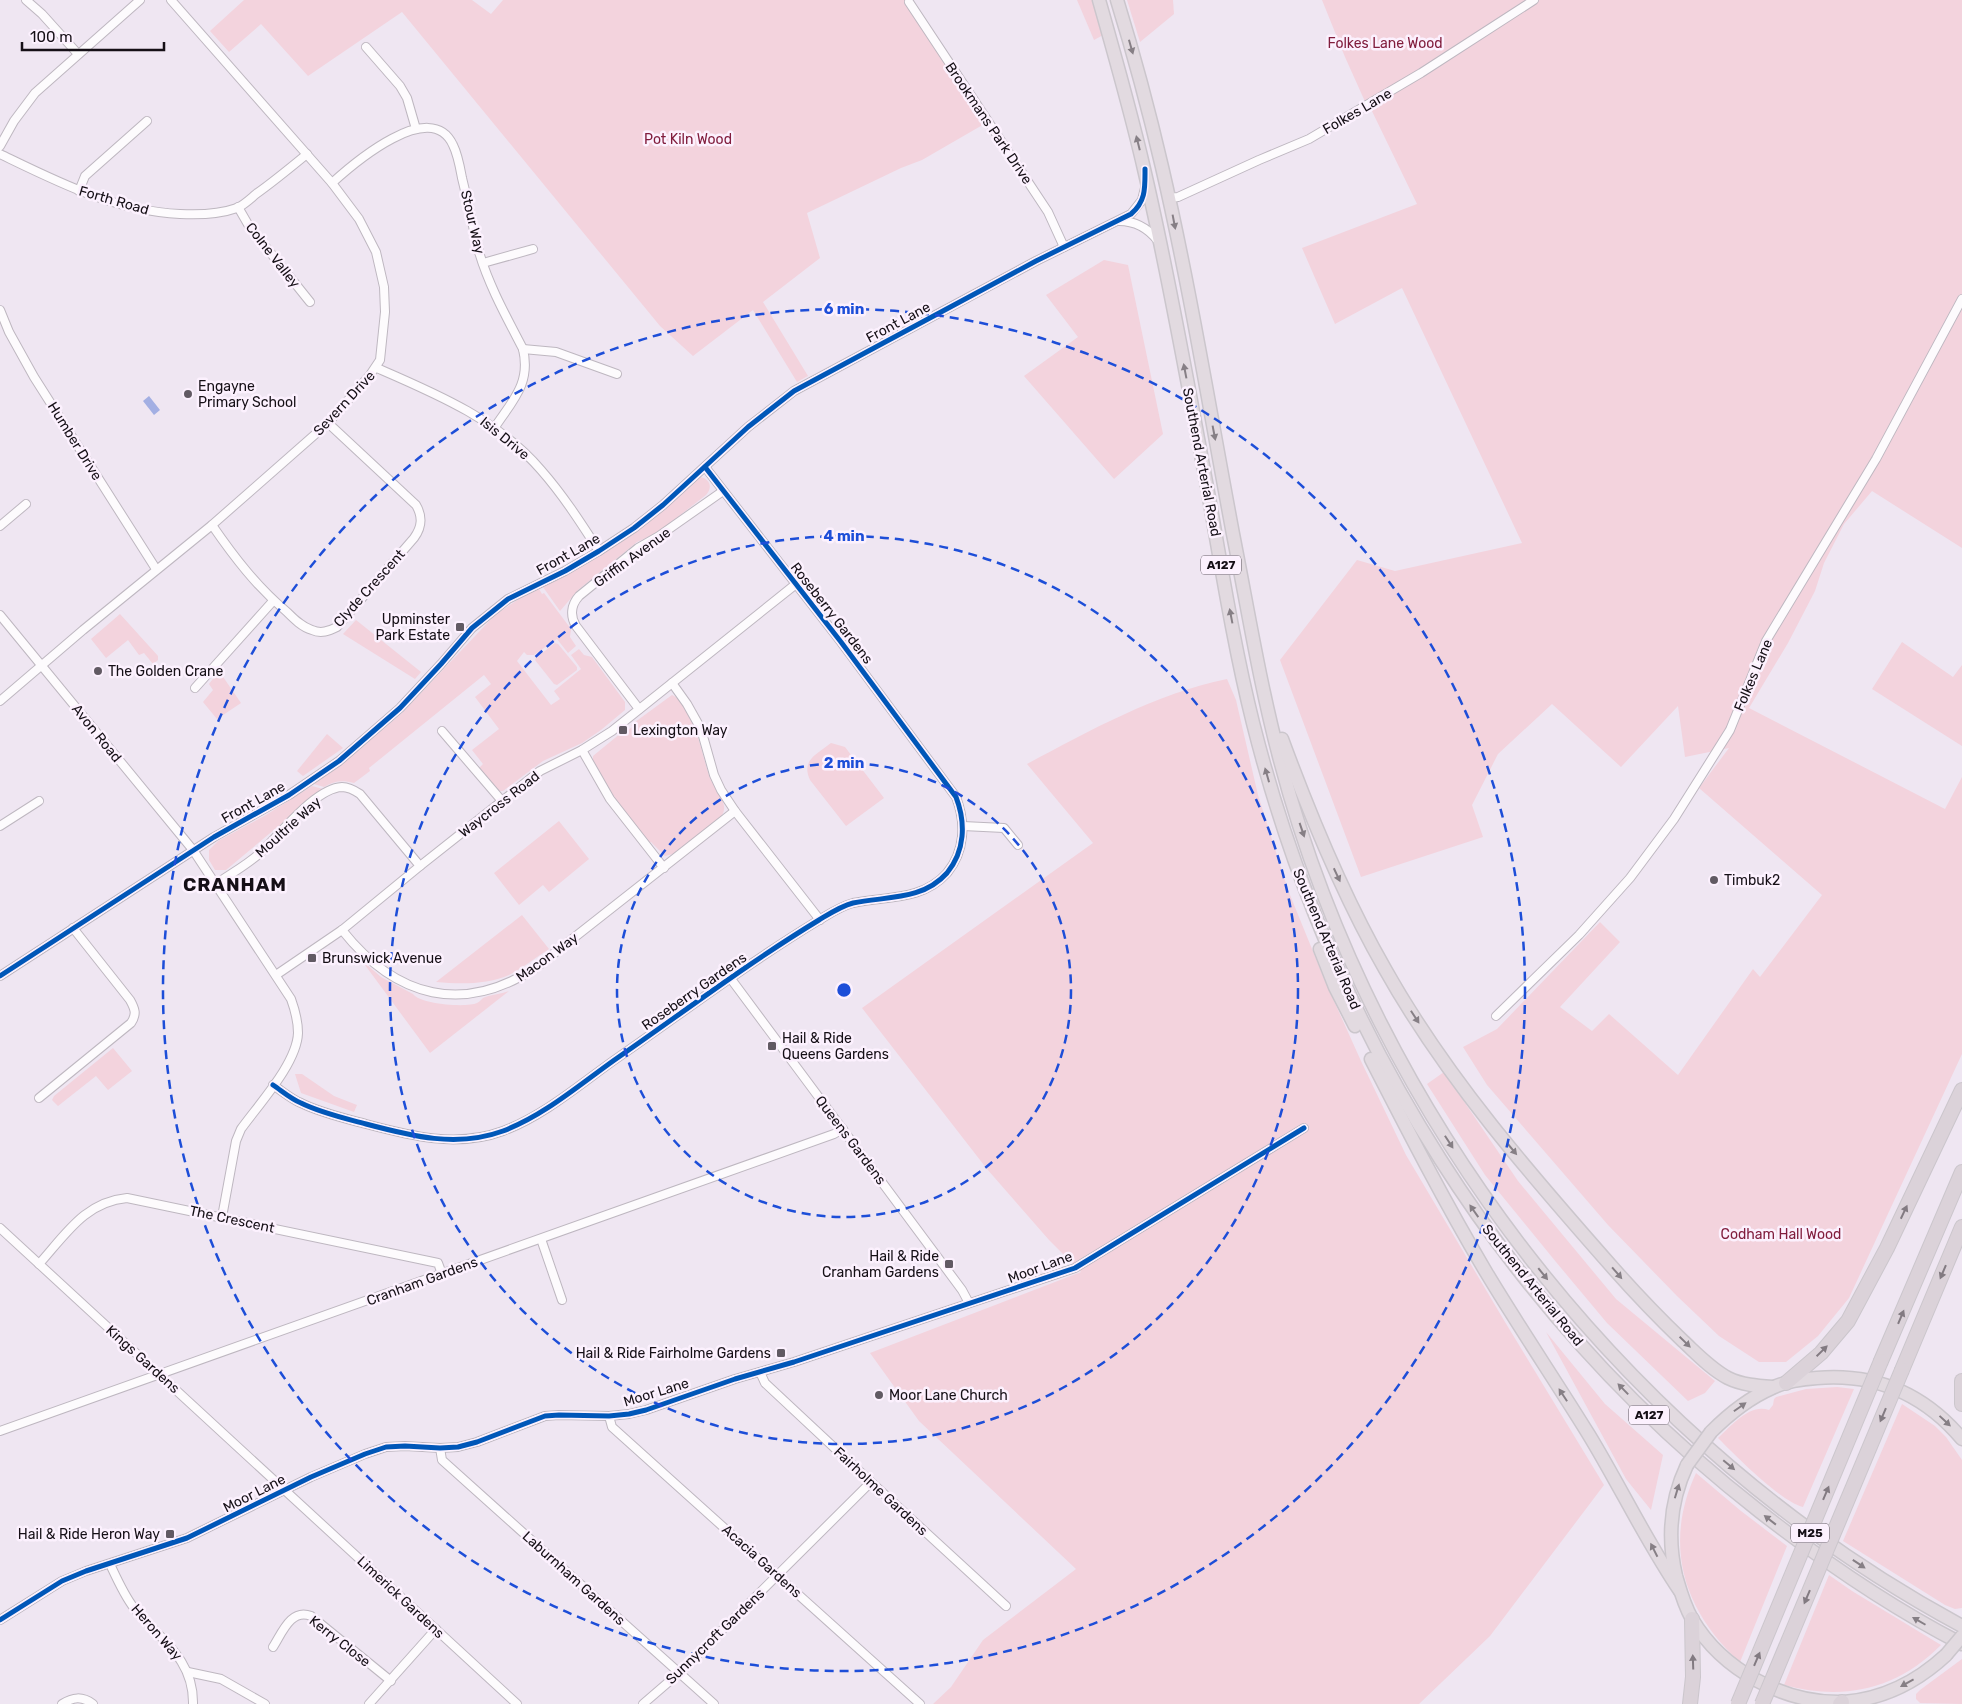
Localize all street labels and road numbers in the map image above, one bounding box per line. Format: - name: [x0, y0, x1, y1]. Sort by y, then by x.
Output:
- street label: Brookmans Park Drive: [942, 59, 1036, 188]
- street label: Folkes Lane: [1320, 85, 1395, 138]
- street label: Forth Road: [77, 182, 151, 219]
- street label: Stour Way: [457, 189, 488, 256]
- street label: Colne Valley: [242, 219, 304, 292]
- street label: Front Lane: [863, 298, 933, 346]
- street label: Severn Drive: [310, 367, 379, 439]
- street label: Southend Arterial Road: [1179, 386, 1224, 538]
- street label: Humber Drive: [44, 399, 105, 484]
- street label: Isis Drive: [477, 413, 533, 464]
- street label: Griffin Avenue: [591, 524, 674, 591]
- street label: Front Lane: [533, 530, 603, 579]
- street label: Clyde Crescent: [330, 546, 409, 631]
- road number: A127: [1201, 556, 1241, 574]
- street label: Roseberry Gardens: [787, 559, 876, 667]
- street label: Folkes Lane: [1731, 636, 1776, 714]
- street label: Avon Road: [68, 701, 125, 766]
- street label: Waycross Road: [456, 768, 543, 841]
- street label: Front Lane: [218, 778, 288, 827]
- street label: Moultrie Way: [252, 793, 325, 861]
- street label: Southend Arterial Road: [1289, 866, 1364, 1012]
- street label: Macon Way: [513, 929, 582, 986]
- street label: Roseberry Gardens: [639, 949, 750, 1034]
- street label: Queens Gardens: [812, 1093, 890, 1188]
- street label: The Crescent: [188, 1202, 276, 1237]
- street label: Southend Arterial Road: [1478, 1221, 1587, 1349]
- street label: Moor Lane: [1006, 1248, 1075, 1287]
- street label: Cranham Gardens: [364, 1253, 480, 1309]
- street label: Kings Gardens: [102, 1322, 183, 1397]
- street label: Moor Lane: [621, 1374, 691, 1410]
- road number: A127: [1629, 1406, 1669, 1424]
- street label: Fairholme Gardens: [830, 1444, 931, 1539]
- street label: Moor Lane: [220, 1470, 288, 1516]
- street label: Acacia Gardens: [718, 1521, 805, 1602]
- road number: M25: [1791, 1524, 1829, 1542]
- street label: Laburnham Gardens: [519, 1528, 629, 1629]
- street label: Limerick Gardens: [354, 1553, 448, 1642]
- street label: Sunnycroft Gardens: [662, 1585, 768, 1688]
- street label: Heron Way: [128, 1601, 186, 1664]
- street label: Kerry Close: [306, 1612, 374, 1671]

